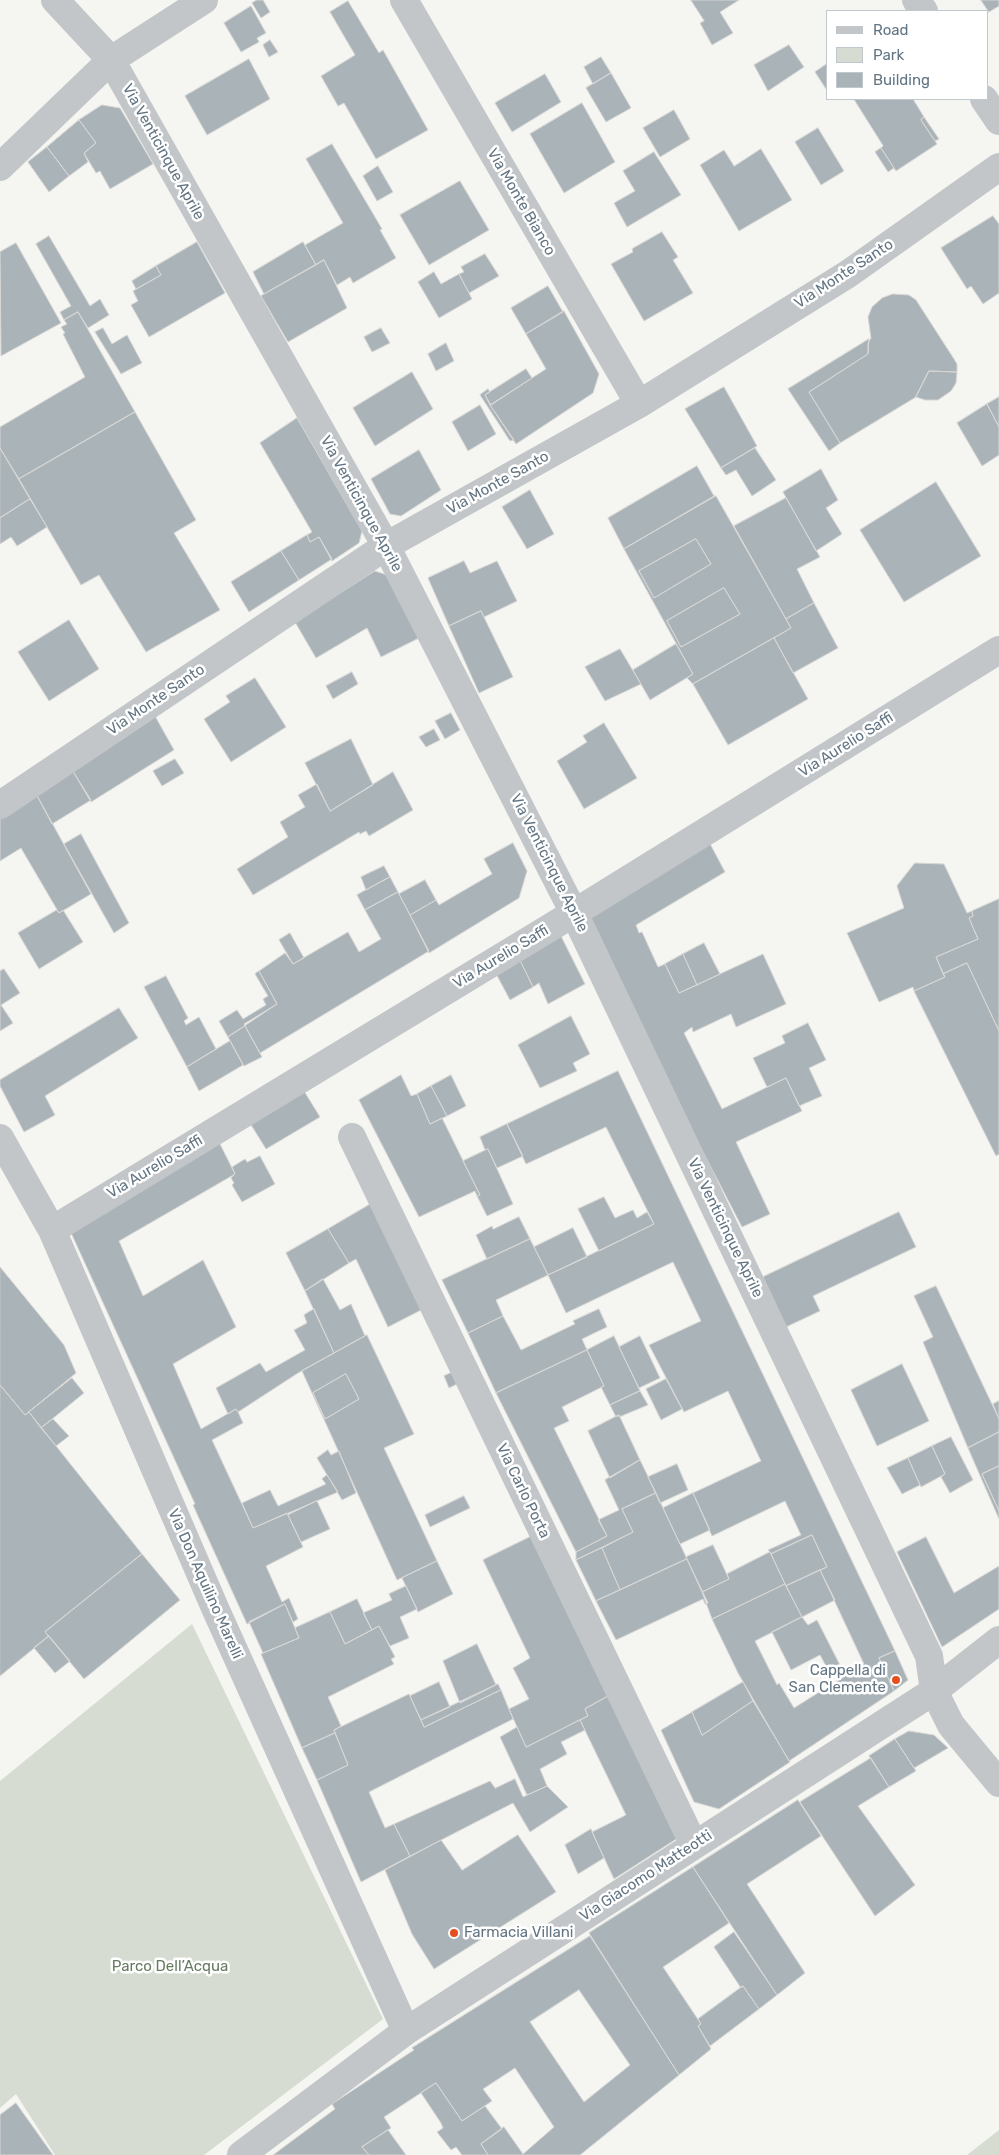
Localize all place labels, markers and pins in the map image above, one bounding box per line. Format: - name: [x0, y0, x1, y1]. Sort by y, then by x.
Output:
- place label: Cappella di San Clemente: [789, 1662, 886, 1697]
- marker: Cappella di San Clemente: [890, 1674, 902, 1686]
- place label: Farmacia Villani: [464, 1924, 573, 1942]
- marker: Farmacia Villani: [448, 1927, 460, 1939]

